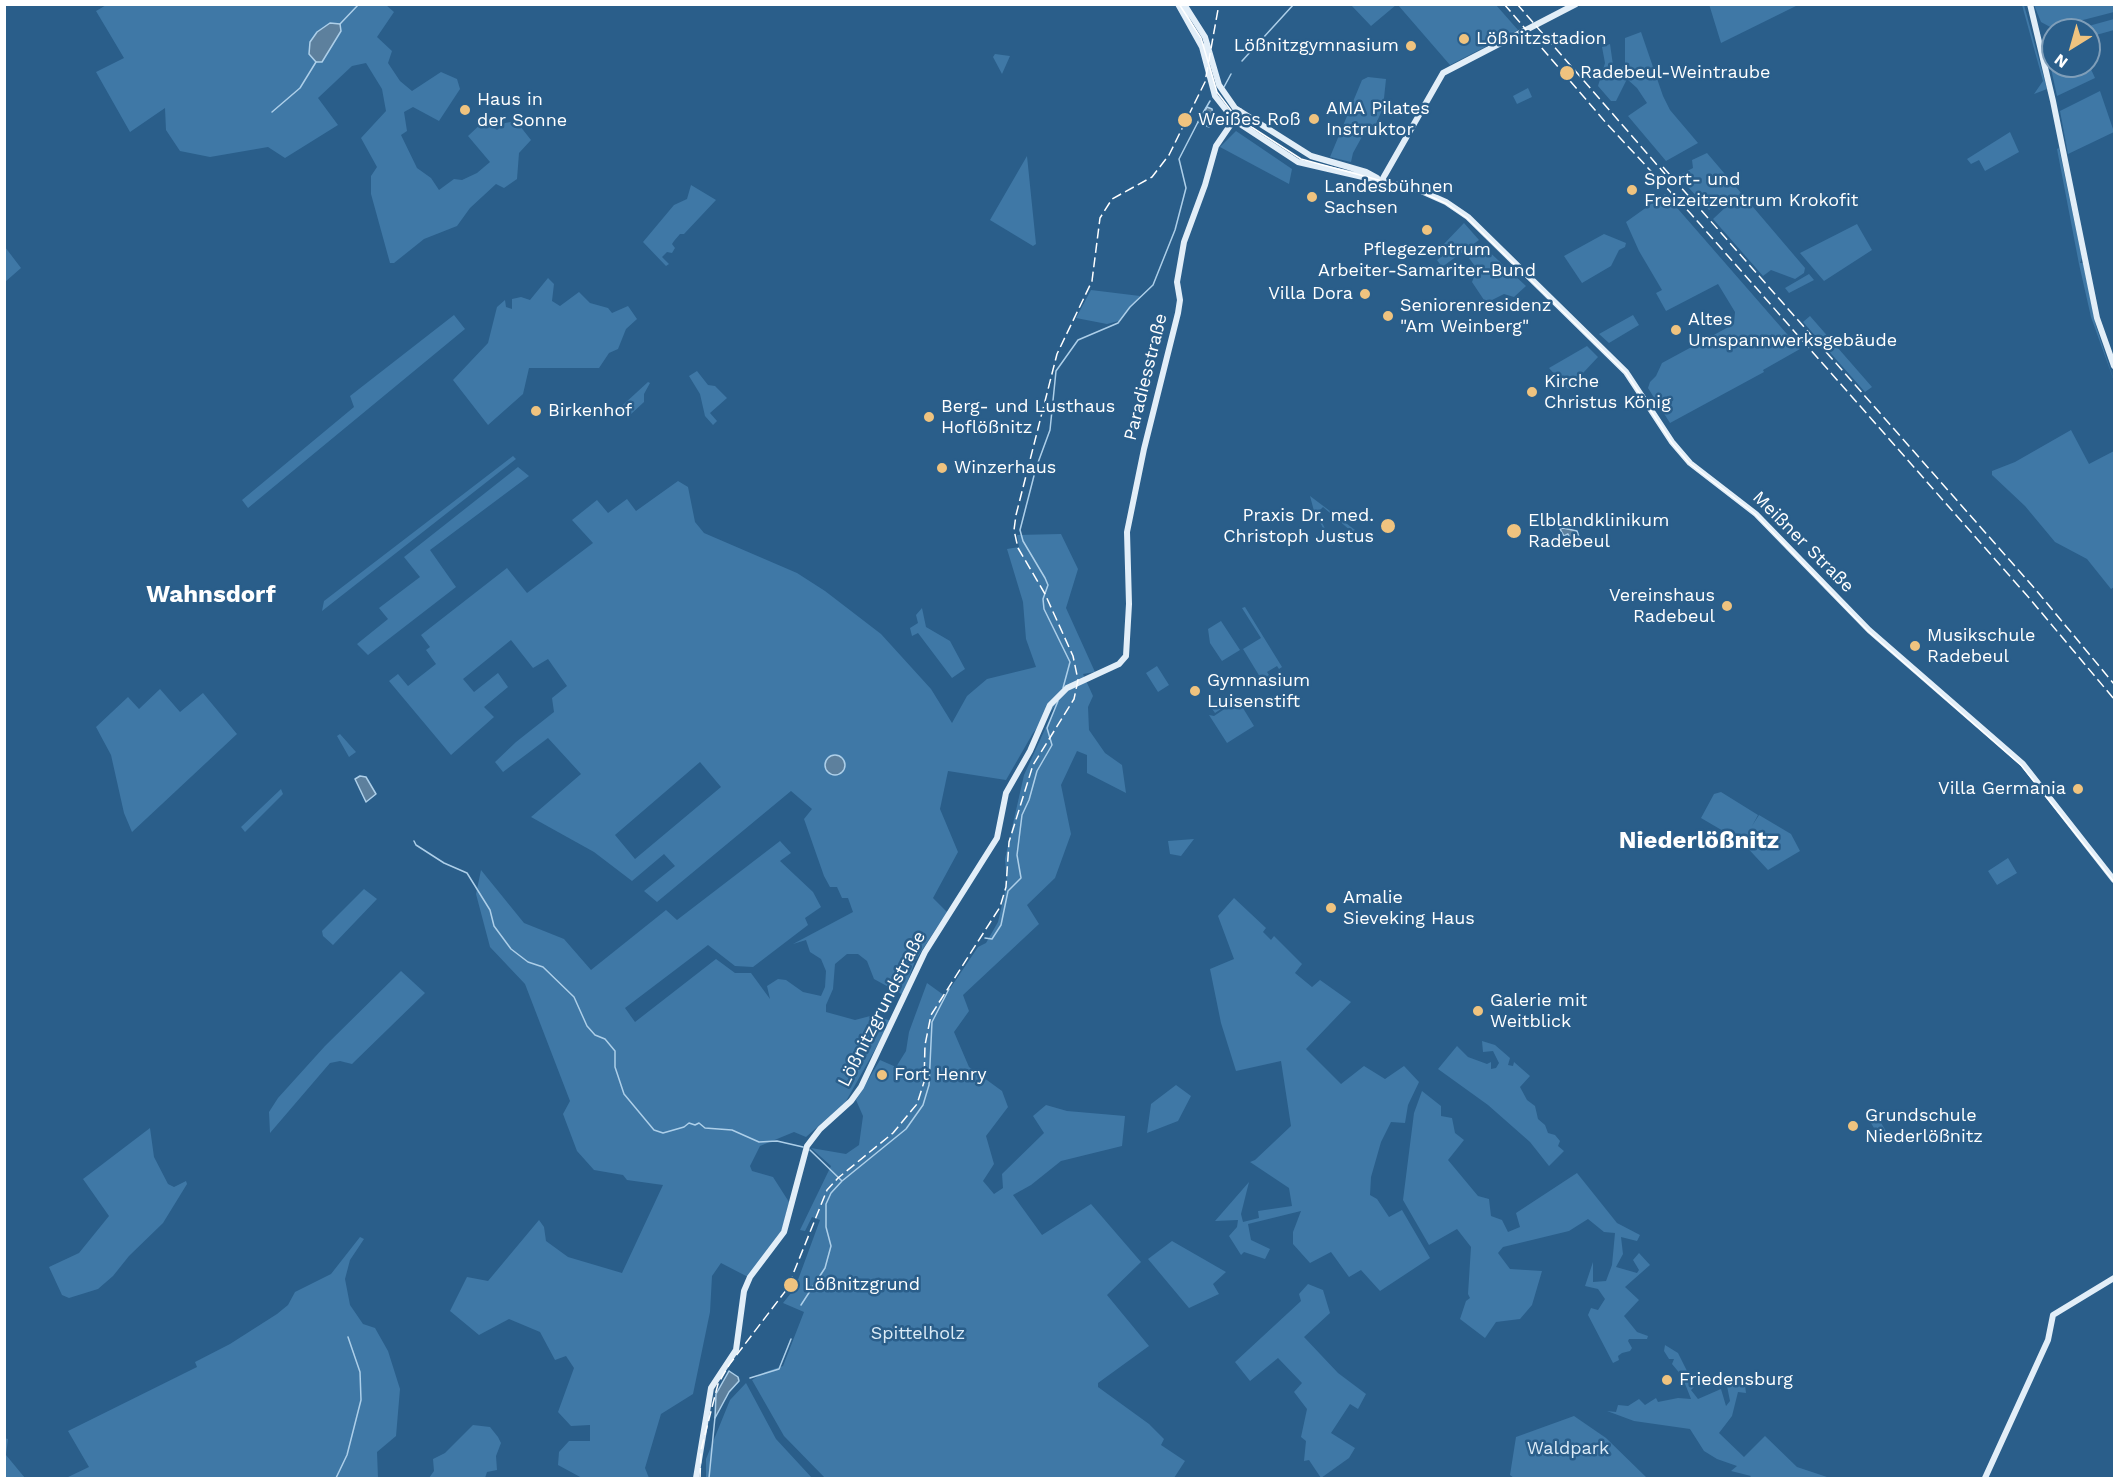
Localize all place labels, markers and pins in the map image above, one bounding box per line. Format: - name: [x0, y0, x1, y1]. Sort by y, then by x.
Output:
- place label: Lößnitzstadion: [1476, 28, 1607, 50]
- marker: Lößnitzstadion: [1457, 32, 1471, 46]
- place label: Lößnitzgymnasium: [1234, 35, 1399, 57]
- marker: Lößnitzgymnasium: [1404, 39, 1418, 53]
- place label: Radebeul-Weintraube: [1580, 62, 1770, 84]
- marker: Radebeul-Weintraube: [1558, 64, 1576, 82]
- place label: Haus in der Sonne: [477, 89, 567, 132]
- place label: AMA Pilates Instruktor: [1326, 98, 1430, 140]
- marker: Haus in der Sonne: [458, 103, 472, 117]
- place label: Weißes Roß: [1198, 109, 1301, 131]
- marker: Weißes Roß: [1176, 111, 1194, 129]
- marker: AMA Pilates Instruktor: [1307, 112, 1321, 126]
- place label: Sport- und Freizeitzentrum Krokofit: [1644, 169, 1858, 212]
- place label: Landesbühnen Sachsen: [1324, 176, 1453, 219]
- marker: Sport- und Freizeitzentrum Krokofit: [1625, 183, 1639, 197]
- marker: Landesbühnen Sachsen: [1305, 190, 1319, 204]
- marker: Pflegezentrum Arbeiter-Samariter-Bund: [1420, 223, 1434, 237]
- place label: Pflegezentrum Arbeiter-Samariter-Bund: [1318, 239, 1536, 282]
- place label: Villa Dora: [1268, 283, 1353, 305]
- marker: Villa Dora: [1358, 287, 1372, 301]
- place label: Seniorenresidenz "Am Weinberg": [1400, 295, 1551, 338]
- marker: Seniorenresidenz "Am Weinberg": [1381, 309, 1395, 323]
- place label: Altes Umspannwerksgebäude: [1688, 309, 1897, 352]
- marker: Altes Umspannwerksgebäude: [1669, 323, 1683, 337]
- place label: Kirche Christus König: [1544, 371, 1671, 413]
- marker: Kirche Christus König: [1525, 385, 1539, 399]
- place label: Berg- und Lusthaus Hoflößnitz: [941, 396, 1115, 438]
- place label: Birkenhof: [548, 400, 632, 422]
- marker: Birkenhof: [529, 404, 543, 418]
- marker: Berg- und Lusthaus Hoflößnitz: [922, 410, 936, 424]
- place label: Winzerhaus: [954, 457, 1056, 479]
- marker: Winzerhaus: [935, 461, 949, 475]
- place label: Praxis Dr. med. Christoph Justus: [1223, 505, 1374, 548]
- place label: Elblandklinikum Radebeul: [1528, 510, 1669, 552]
- marker: Praxis Dr. med. Christoph Justus: [1379, 517, 1397, 535]
- marker: Elblandklinikum Radebeul: [1505, 522, 1523, 540]
- place label: Vereinshaus Radebeul: [1609, 585, 1715, 628]
- marker: Vereinshaus Radebeul: [1720, 599, 1734, 613]
- place label: Musikschule Radebeul: [1927, 625, 2035, 668]
- marker: Musikschule Radebeul: [1908, 639, 1922, 653]
- place label: Gymnasium Luisenstift: [1207, 670, 1310, 712]
- marker: Gymnasium Luisenstift: [1188, 684, 1202, 698]
- place label: Villa Germania: [1938, 778, 2066, 800]
- marker: Villa Germania: [2071, 782, 2085, 796]
- place label: Amalie Sieveking Haus: [1343, 887, 1475, 930]
- marker: Amalie Sieveking Haus: [1324, 901, 1338, 915]
- place label: Galerie mit Weitblick: [1490, 990, 1587, 1032]
- marker: Galerie mit Weitblick: [1471, 1004, 1485, 1018]
- place label: Fort Henry: [894, 1064, 987, 1086]
- marker: Fort Henry: [875, 1068, 889, 1082]
- place label: Grundschule Niederlößnitz: [1865, 1105, 1983, 1148]
- marker: Grundschule Niederlößnitz: [1846, 1119, 1860, 1133]
- place label: Lößnitzgrund: [804, 1274, 920, 1296]
- marker: Lößnitzgrund: [782, 1276, 800, 1294]
- place label: Friedensburg: [1679, 1369, 1793, 1391]
- marker: Friedensburg: [1660, 1373, 1674, 1387]

